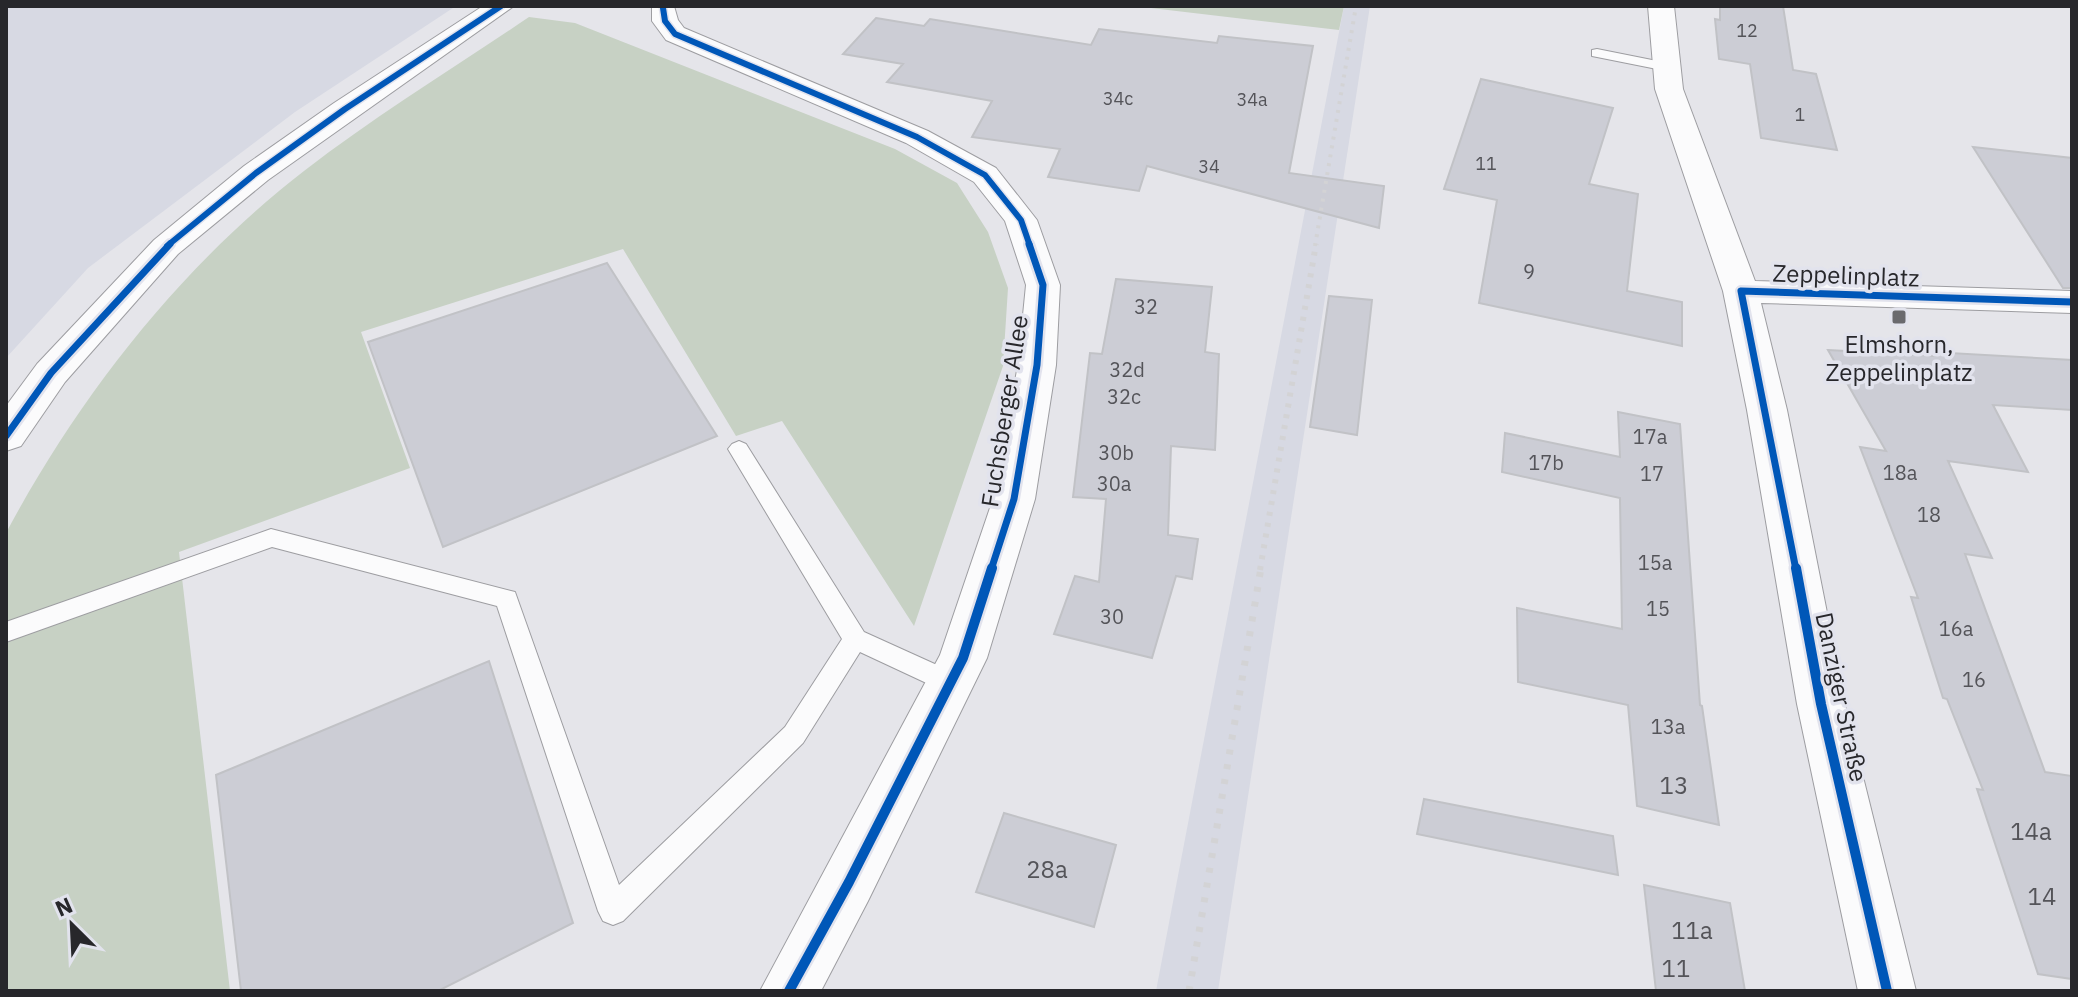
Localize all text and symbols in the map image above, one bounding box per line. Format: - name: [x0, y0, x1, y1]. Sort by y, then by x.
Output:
- house number: 12: [1736, 19, 1758, 42]
- house number: 34c: [1103, 87, 1133, 110]
- house number: 34a: [1236, 88, 1268, 111]
- house number: 1: [1795, 103, 1805, 126]
- house number: 11: [1475, 152, 1497, 175]
- house number: 34: [1198, 155, 1220, 178]
- street label: Zeppelinplatz: [1772, 256, 1920, 294]
- house number: 9: [1523, 258, 1535, 285]
- house number: 32: [1134, 293, 1158, 320]
- marker: Elmshorn, Zeppelinplatz: [1890, 308, 1908, 326]
- street label: Fuchsberger Allee: [973, 313, 1035, 509]
- place label: Elmshorn, Zeppelinplatz: [1826, 328, 1972, 388]
- house number: 32d: [1109, 356, 1145, 383]
- house number: 32c: [1107, 383, 1141, 410]
- house number: 17a: [1633, 423, 1668, 450]
- house number: 30b: [1098, 439, 1134, 466]
- house number: 17b: [1528, 449, 1564, 476]
- house number: 18a: [1883, 459, 1918, 486]
- house number: 17: [1640, 460, 1664, 487]
- house number: 30a: [1097, 470, 1132, 497]
- house number: 18: [1917, 501, 1941, 528]
- house number: 15a: [1638, 549, 1673, 576]
- house number: 15: [1646, 595, 1670, 622]
- house number: 30: [1100, 603, 1124, 630]
- street label: Danziger Straße: [1808, 609, 1876, 785]
- house number: 16a: [1939, 615, 1974, 642]
- house number: 16: [1962, 666, 1986, 693]
- house number: 13a: [1651, 713, 1686, 740]
- house number: 13: [1660, 769, 1688, 801]
- house number: 14a: [2010, 815, 2052, 847]
- house number: 28a: [1026, 853, 1068, 885]
- house number: 14: [2028, 880, 2056, 912]
- north arrow: [32, 885, 112, 965]
- text: N: [50, 890, 77, 923]
- house number: 11a: [1671, 914, 1713, 946]
- house number: 11: [1662, 952, 1690, 984]

